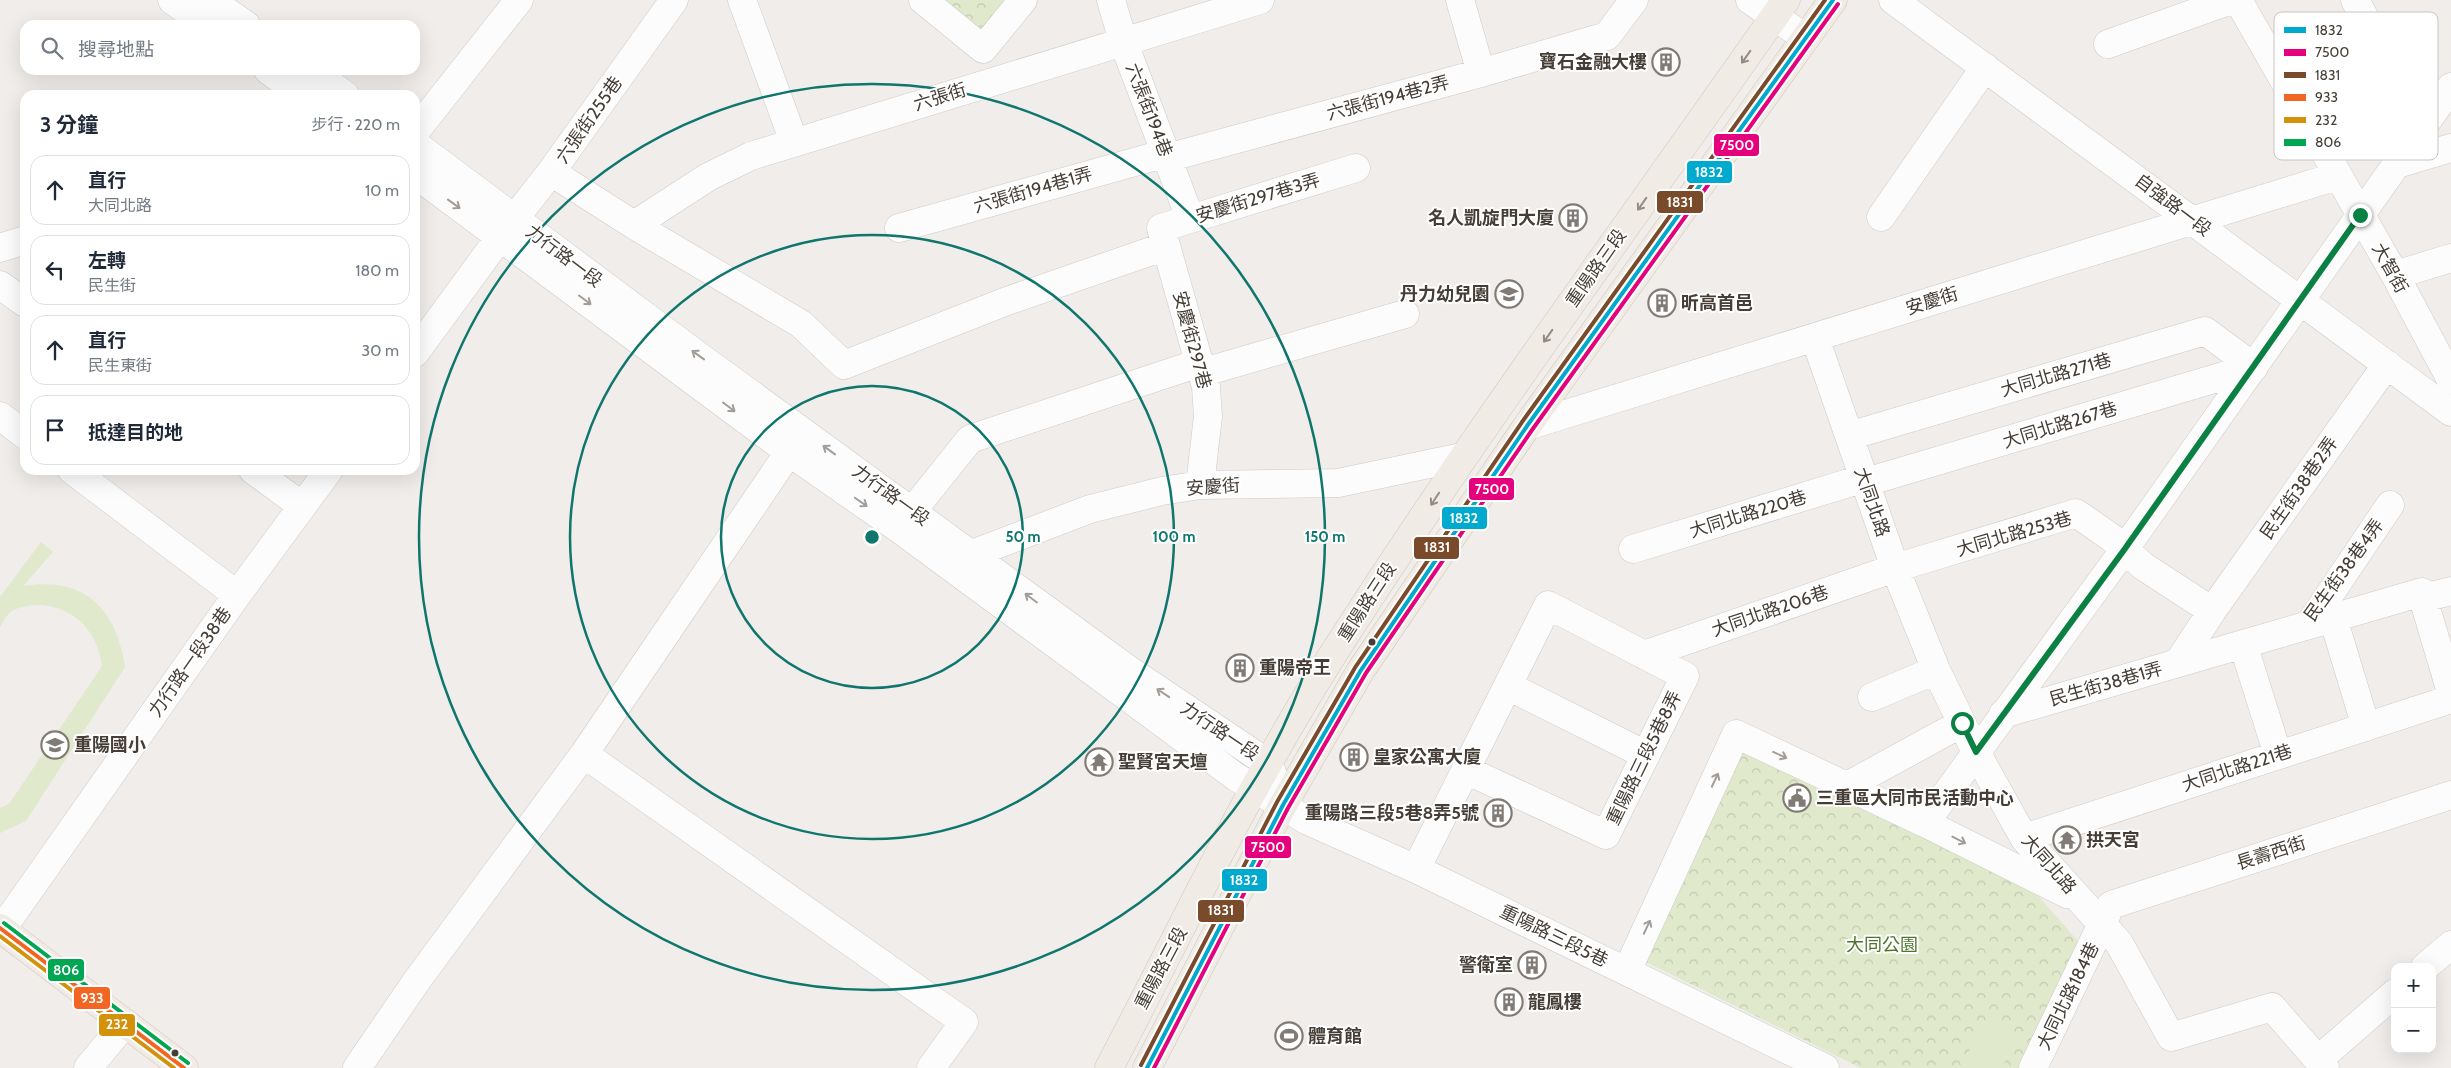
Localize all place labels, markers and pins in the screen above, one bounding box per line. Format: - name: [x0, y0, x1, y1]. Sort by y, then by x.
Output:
- building icon: 寶石金融大樓: [1651, 47, 1681, 77]
- place label: 寶石金融大樓: [1539, 51, 1647, 73]
- building icon: 名人凱旋門大廈: [1558, 203, 1588, 233]
- place label: 名人凱旋門大廈: [1428, 207, 1554, 229]
- school or university icon: 丹力幼兒園: [1494, 279, 1524, 309]
- place label: 丹力幼兒園: [1400, 283, 1490, 305]
- building icon: 昕高首邑: [1647, 288, 1677, 318]
- place label: 昕高首邑: [1681, 292, 1753, 314]
- centre of rings: [863, 528, 881, 546]
- unlabelled marker: [1367, 637, 1377, 647]
- building icon: 重陽帝王: [1225, 653, 1255, 683]
- place label: 重陽帝王: [1259, 657, 1331, 679]
- school or university icon: 重陽國小: [40, 730, 70, 760]
- place label: 重陽國小: [74, 734, 146, 756]
- building icon: 皇家公寓大廈: [1339, 742, 1369, 772]
- place label: 皇家公寓大廈: [1373, 746, 1481, 768]
- temple icon: 聖賢宮天壇: [1084, 747, 1114, 777]
- place label: 聖賢宮天壇: [1118, 751, 1208, 773]
- public building icon: 三重區大同市民活動中心: [1782, 783, 1812, 813]
- place label: 三重區大同市民活動中心: [1816, 787, 2014, 809]
- building icon: 重陽路三段5巷8弄5號: [1483, 798, 1513, 828]
- place label: 重陽路三段5巷8弄5號: [1305, 802, 1479, 824]
- temple icon: 拱天宮: [2052, 825, 2082, 855]
- place label: 拱天宮: [2086, 829, 2140, 851]
- building icon: 警衛室: [1517, 950, 1547, 980]
- place label: 警衛室: [1459, 954, 1513, 976]
- building icon: 龍鳳樓: [1494, 987, 1524, 1017]
- place label: 龍鳳樓: [1528, 991, 1582, 1013]
- sports icon: 體育館: [1274, 1021, 1304, 1051]
- place label: 體育館: [1308, 1025, 1362, 1047]
- unlabelled marker: [170, 1048, 180, 1058]

